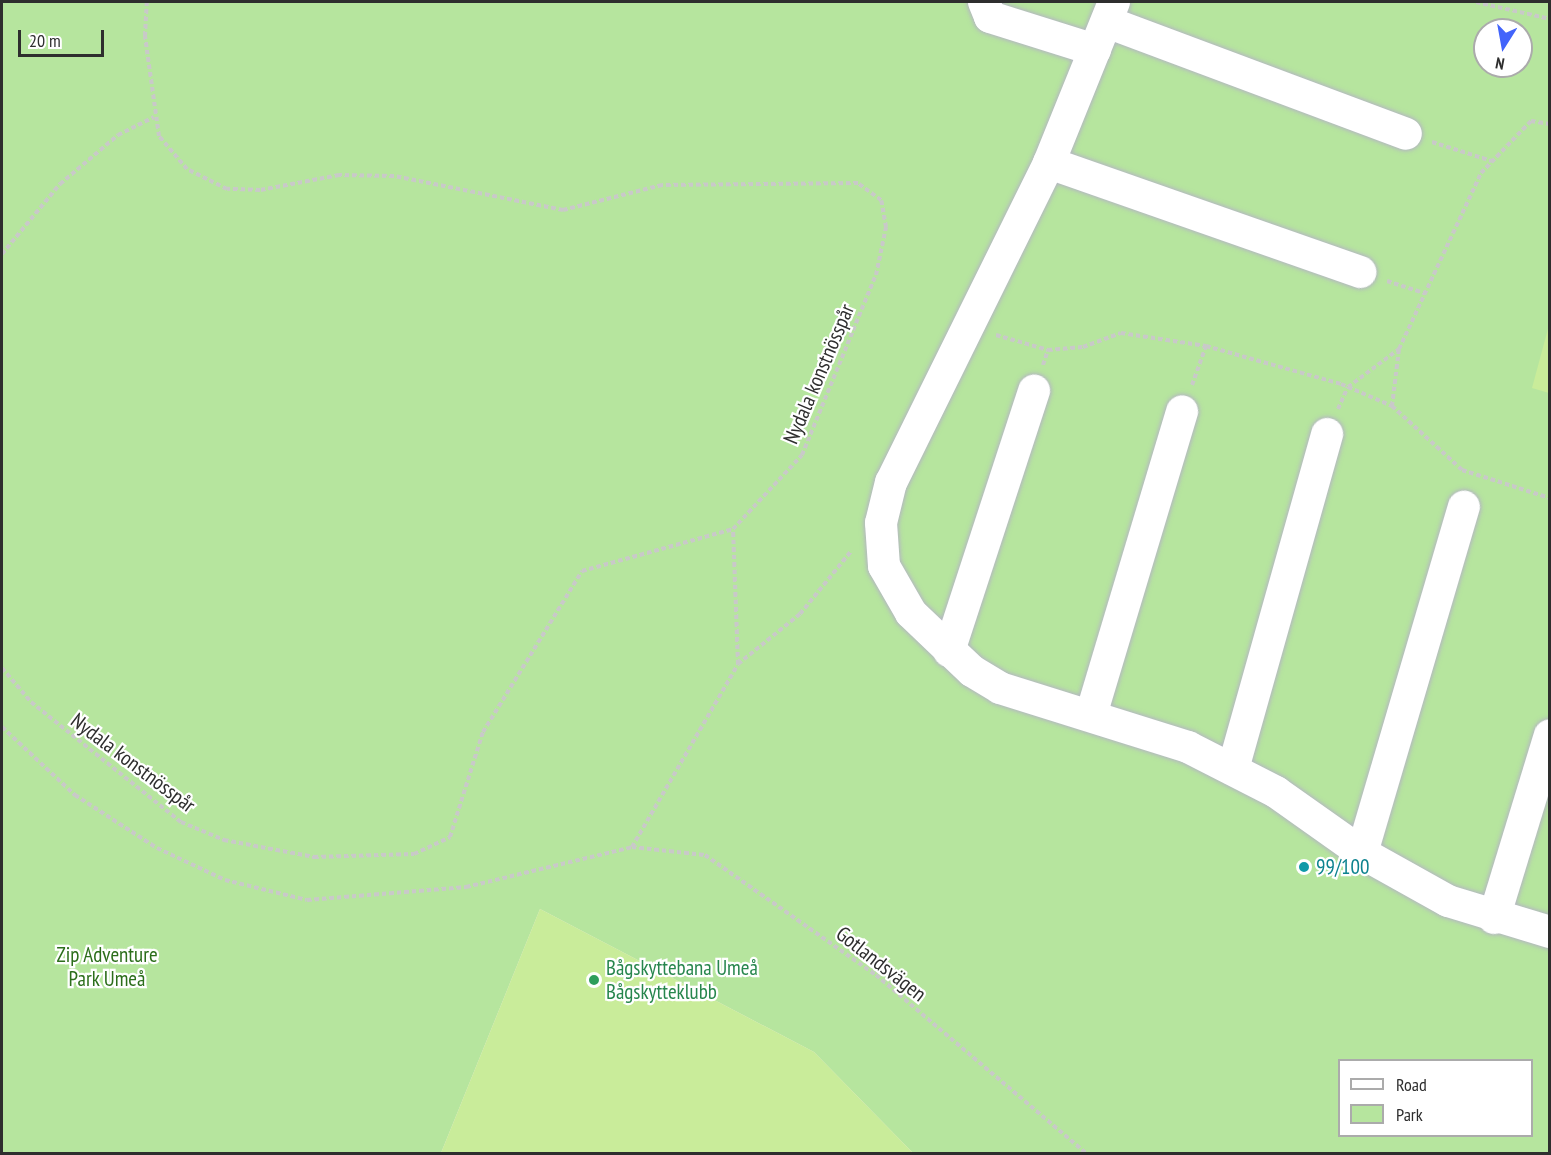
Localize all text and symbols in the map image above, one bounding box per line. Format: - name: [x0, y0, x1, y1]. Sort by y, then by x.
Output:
- scale bar: [21, 18, 106, 56]
- north arrow: [1473, 18, 1533, 78]
- text: 20 m: [29, 29, 61, 52]
- text: N: [1494, 53, 1506, 74]
- street label: Nydala konstnösspår: [778, 300, 860, 448]
- street label: Nydala konstnösspår: [66, 708, 200, 818]
- place label: 99/100: [1316, 854, 1369, 880]
- marker: 99/100: [1297, 860, 1311, 874]
- street label: Gotlandsvägen: [831, 921, 931, 1007]
- park label: Zip Adventure Park Umeå: [56, 942, 158, 992]
- place label: Bågskyttebana Umeå Bågskytteklubb: [606, 955, 758, 1005]
- marker: Bågskyttebana Umeå Bågskytteklubb: [587, 973, 601, 987]
- legend: [1338, 1059, 1533, 1137]
- text: Road: [1396, 1073, 1427, 1096]
- text: Park: [1396, 1103, 1423, 1126]

